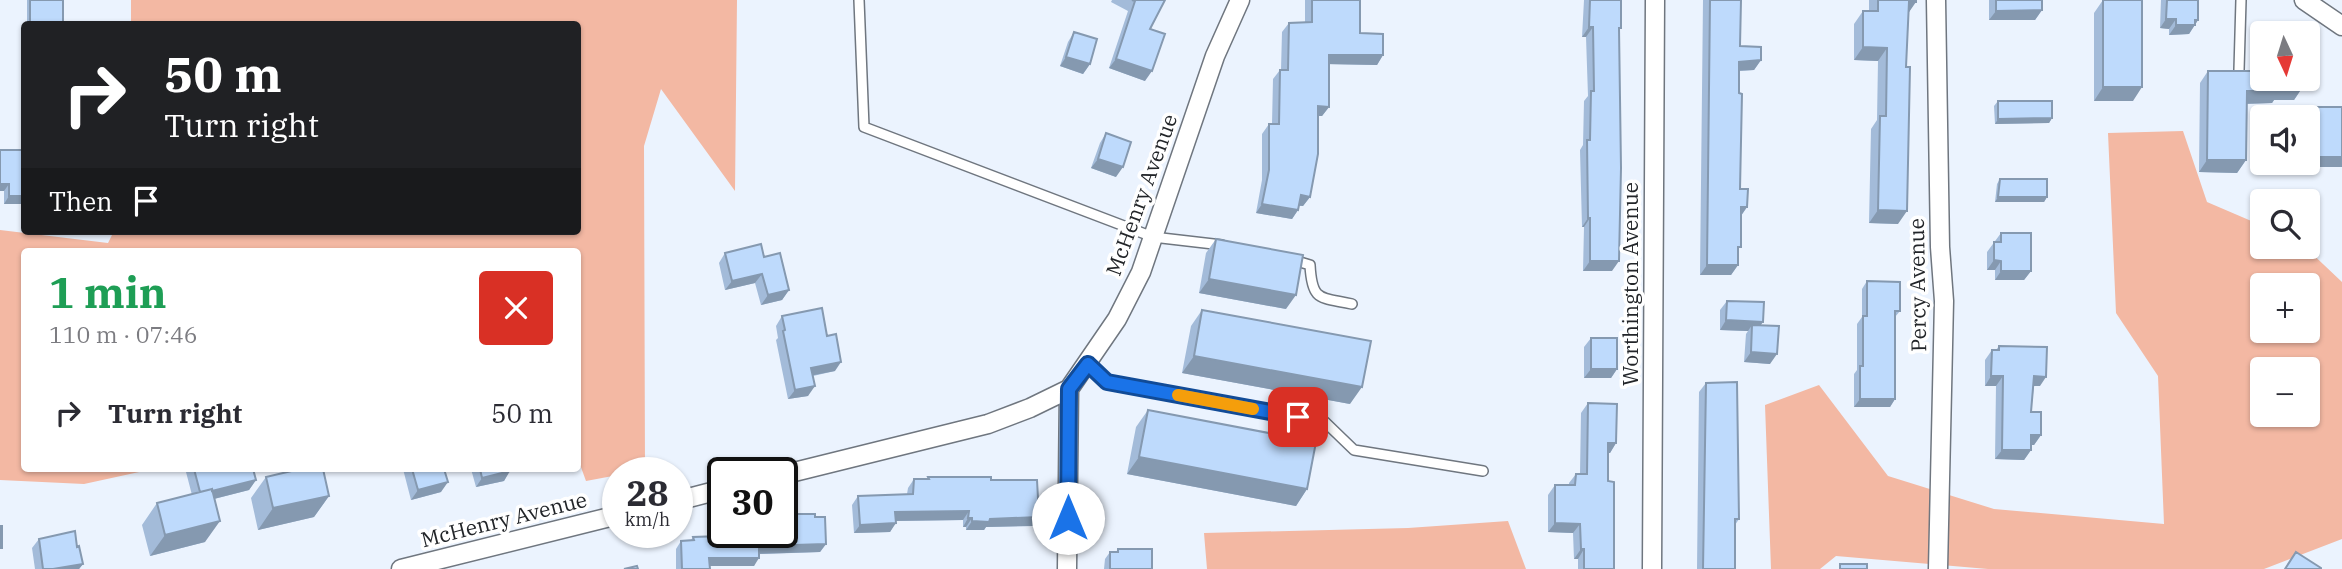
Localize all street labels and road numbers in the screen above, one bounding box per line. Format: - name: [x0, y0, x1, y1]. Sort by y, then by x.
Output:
- street label: McHenry Avenue: [1099, 110, 1183, 279]
- street label: Worthington Avenue: [1616, 182, 1644, 386]
- street label: Percy Avenue: [1902, 218, 1932, 352]
- street label: McHenry Avenue: [418, 485, 590, 553]

